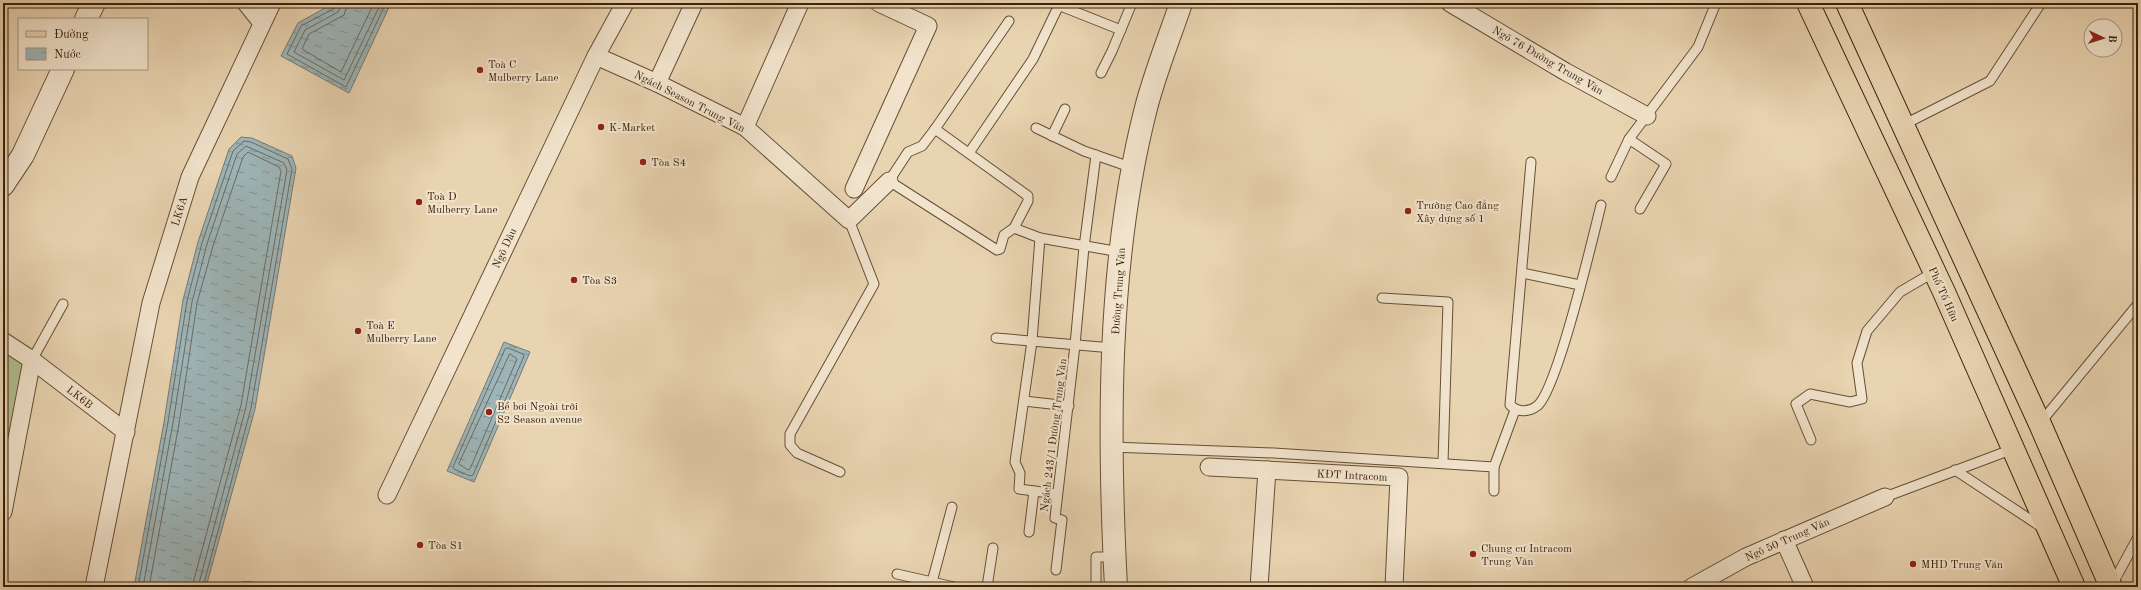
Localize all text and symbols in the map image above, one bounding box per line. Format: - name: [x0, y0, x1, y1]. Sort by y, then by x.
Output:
- legend: [18, 18, 148, 70]
- north arrow: [2083, 18, 2123, 58]
- street label: Ngõ 76 Đường Trung Văn: [1490, 25, 1605, 98]
- text: Đường: [54, 29, 89, 41]
- text: B: [2106, 34, 2117, 43]
- text: Nước: [54, 49, 81, 61]
- place label: Toà C Mulberry Lane: [488, 60, 559, 84]
- marker: Toà C Mulberry Lane: [475, 65, 485, 75]
- street label: Ngách Season Trung Văn: [632, 70, 747, 135]
- marker: K-Market: [596, 122, 606, 132]
- place label: K-Market: [609, 123, 655, 134]
- marker: Tòa S4: [638, 157, 648, 167]
- place label: Tòa S4: [651, 158, 686, 169]
- place label: Toà D Mulberry Lane: [427, 192, 498, 216]
- street label: LK6A: [171, 195, 190, 228]
- marker: Toà D Mulberry Lane: [414, 197, 424, 207]
- place label: Trường Cao đẳng Xây dựng số 1: [1416, 199, 1499, 225]
- marker: Trường Cao đẳng Xây dựng số 1: [1403, 206, 1413, 216]
- street label: Ngõ Dâu: [491, 227, 519, 270]
- street label: Đường Trung Văn: [1111, 247, 1128, 335]
- street label: Phố Tố Hữu: [1926, 265, 1961, 324]
- marker: Tòa S3: [569, 275, 579, 285]
- place label: Tòa S3: [582, 276, 617, 287]
- place label: Toà E Mulberry Lane: [366, 321, 437, 345]
- marker: Toà E Mulberry Lane: [353, 326, 363, 336]
- street label: Ngách 243/1 Đường Trung Văn: [1040, 358, 1069, 513]
- street label: LK6B: [64, 385, 94, 412]
- place label: Bể bơi Ngoài trời S2 Season avenue: [497, 401, 582, 426]
- marker: Bể bơi Ngoài trời S2 Season avenue: [484, 407, 494, 417]
- street label: KĐT Intracom: [1316, 469, 1388, 484]
- street label: Ngõ 50 Trung Văn: [1744, 517, 1832, 564]
- marker: Tòa S1: [415, 540, 425, 550]
- place label: Tòa S1: [428, 541, 463, 552]
- place label: Chung cư Intracom Trung Văn: [1481, 544, 1572, 568]
- marker: Chung cư Intracom Trung Văn: [1468, 549, 1478, 559]
- marker: MHD Trung Văn: [1908, 559, 1918, 569]
- place label: MHD Trung Văn: [1921, 560, 2003, 571]

